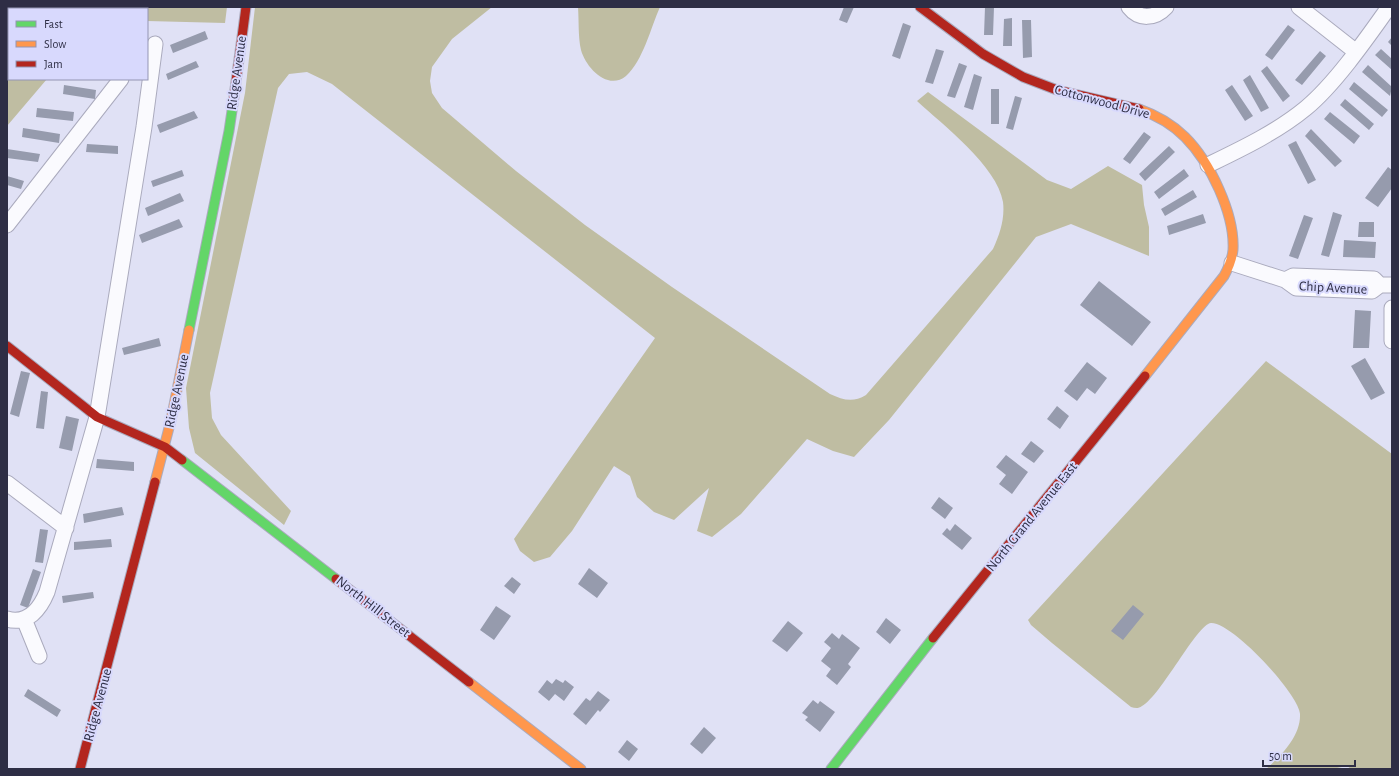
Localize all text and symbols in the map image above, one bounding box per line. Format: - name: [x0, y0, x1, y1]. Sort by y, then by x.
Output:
- legend: [8, 8, 148, 80]
- text: Fast: [44, 18, 63, 30]
- street label: Ridge Avenue: [225, 35, 249, 111]
- text: Slow: [44, 38, 66, 50]
- text: Jam: [44, 58, 63, 70]
- street label: Cottonwood Drive: [1053, 83, 1151, 121]
- street label: Chip Avenue: [1299, 279, 1367, 297]
- street label: Ridge Avenue: [162, 353, 192, 429]
- street label: North Grand Avenue East: [984, 459, 1081, 574]
- street label: North Hill Street: [333, 574, 413, 640]
- street label: Ridge Avenue: [82, 667, 114, 743]
- scale bar: [1263, 742, 1355, 768]
- text: 50 m: [1269, 750, 1292, 762]

